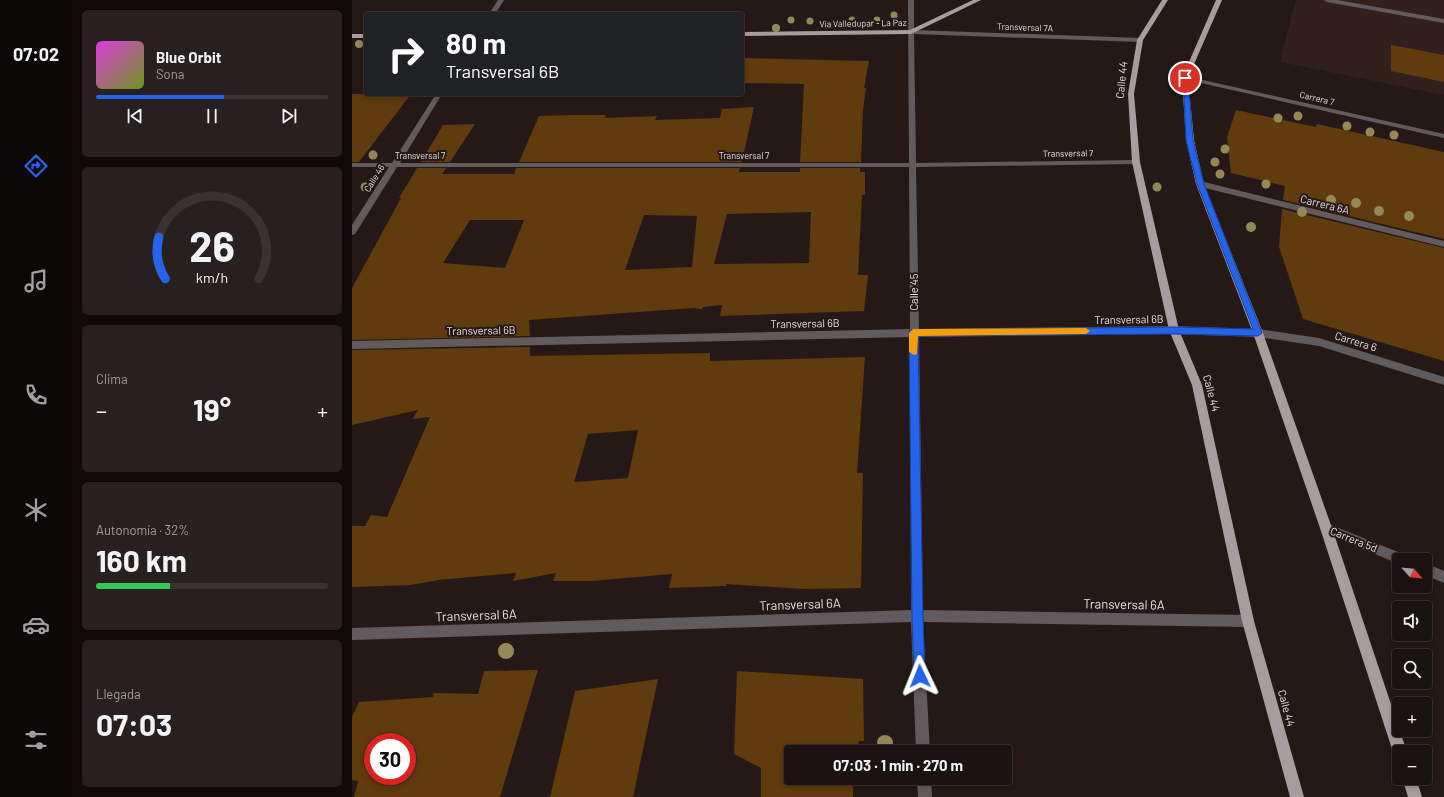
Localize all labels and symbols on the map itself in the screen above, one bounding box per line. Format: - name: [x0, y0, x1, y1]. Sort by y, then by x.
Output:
- street label: Vía Valledupar - La Paz: [819, 17, 907, 29]
- street label: Transversal 7A: [997, 21, 1054, 33]
- street label: Calle 44: [1113, 61, 1129, 99]
- pin: [1168, 61, 1202, 95]
- street label: Carrera 7: [1299, 89, 1336, 107]
- street label: Transversal 7: [1043, 147, 1094, 159]
- street label: Transversal 7: [395, 150, 446, 161]
- street label: Transversal 7: [719, 150, 770, 161]
- street label: Calle 46: [361, 162, 387, 194]
- street label: Carrera 6A: [1299, 192, 1351, 216]
- street label: Calle 45: [907, 273, 920, 311]
- street label: Transversal 6B: [1094, 312, 1164, 326]
- street label: Transversal 6B: [770, 316, 840, 330]
- street label: Transversal 6B: [446, 323, 516, 337]
- street label: Carrera 6: [1333, 328, 1379, 354]
- street label: Calle 44: [1201, 373, 1223, 413]
- street label: Carrera 5d: [1329, 524, 1379, 554]
- north arrow: [1392, 553, 1432, 593]
- street label: Transversal 6A: [759, 595, 841, 613]
- street label: Transversal 6A: [1083, 595, 1165, 613]
- street label: Transversal 6A: [435, 606, 517, 624]
- position arrow: [899, 655, 941, 697]
- street label: Calle 44: [1276, 688, 1298, 728]
- speed limit sign: 30: [364, 733, 416, 785]

